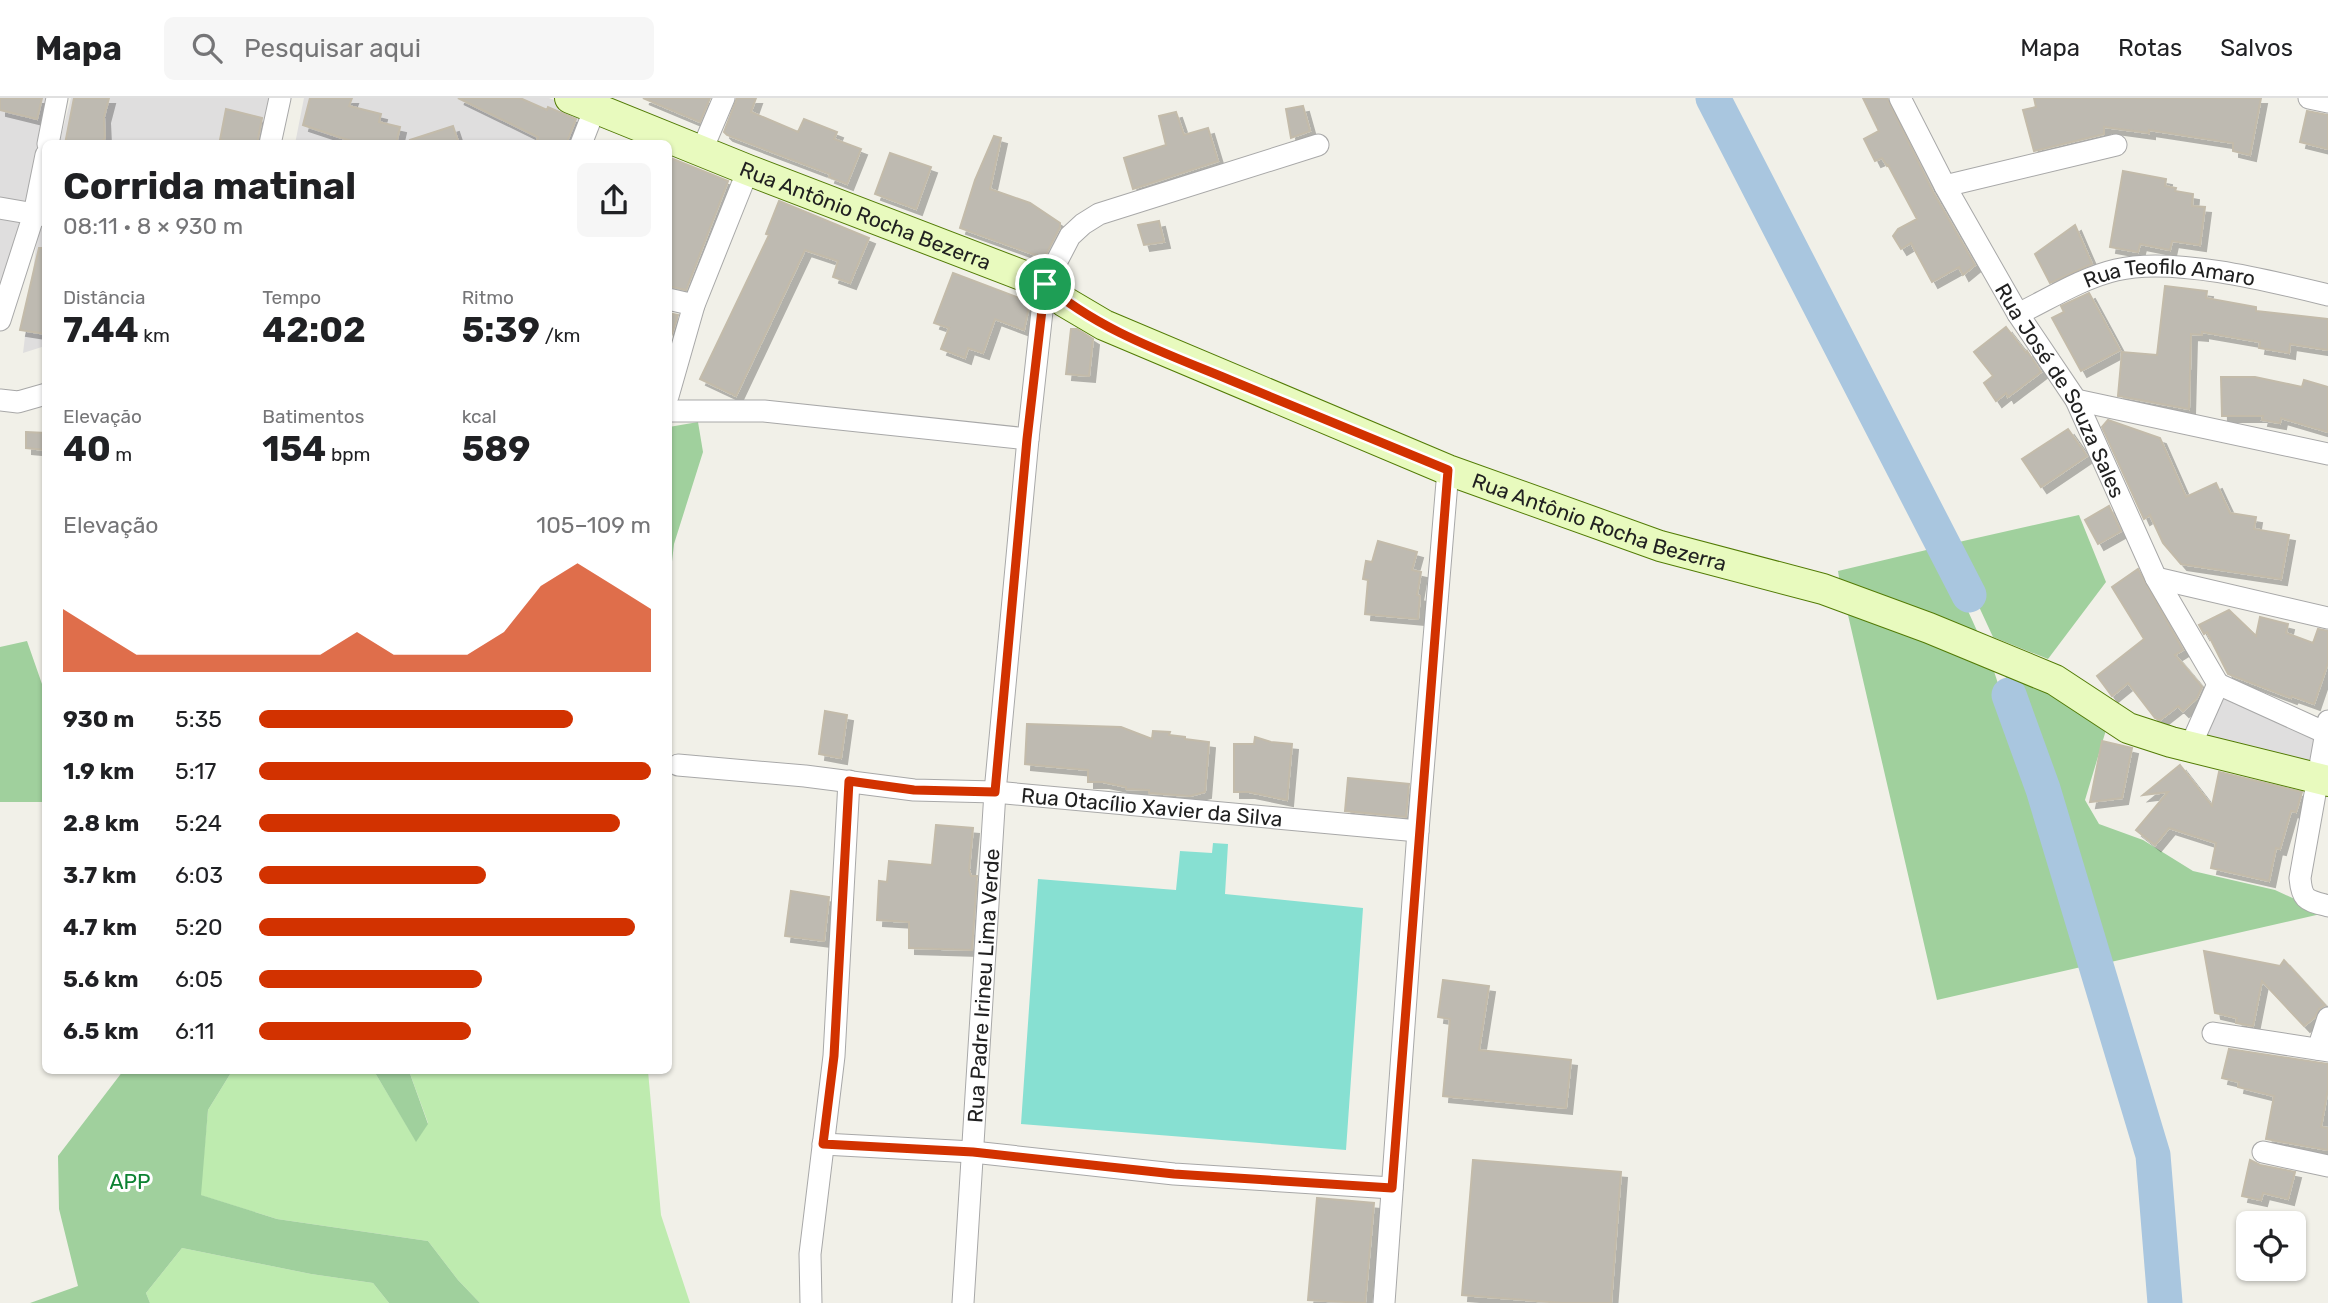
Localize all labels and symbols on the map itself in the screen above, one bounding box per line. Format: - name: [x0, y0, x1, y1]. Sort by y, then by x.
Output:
- street label: Rua Antônio Rocha Bezerra: [736, 156, 995, 275]
- street label: Rua Teofilo Amaro: [2080, 253, 2258, 292]
- pin: [1015, 254, 1075, 314]
- street label: Rua José de Souza Sales: [1990, 278, 2131, 501]
- street label: Rua Antônio Rocha Bezerra: [1469, 467, 1730, 576]
- street label: Rua Otacílio Xavier da Silva: [1020, 782, 1284, 831]
- street label: Rua Padre Irineu Lima Verde: [962, 848, 1004, 1123]
- park label: APP: [109, 1169, 151, 1194]

